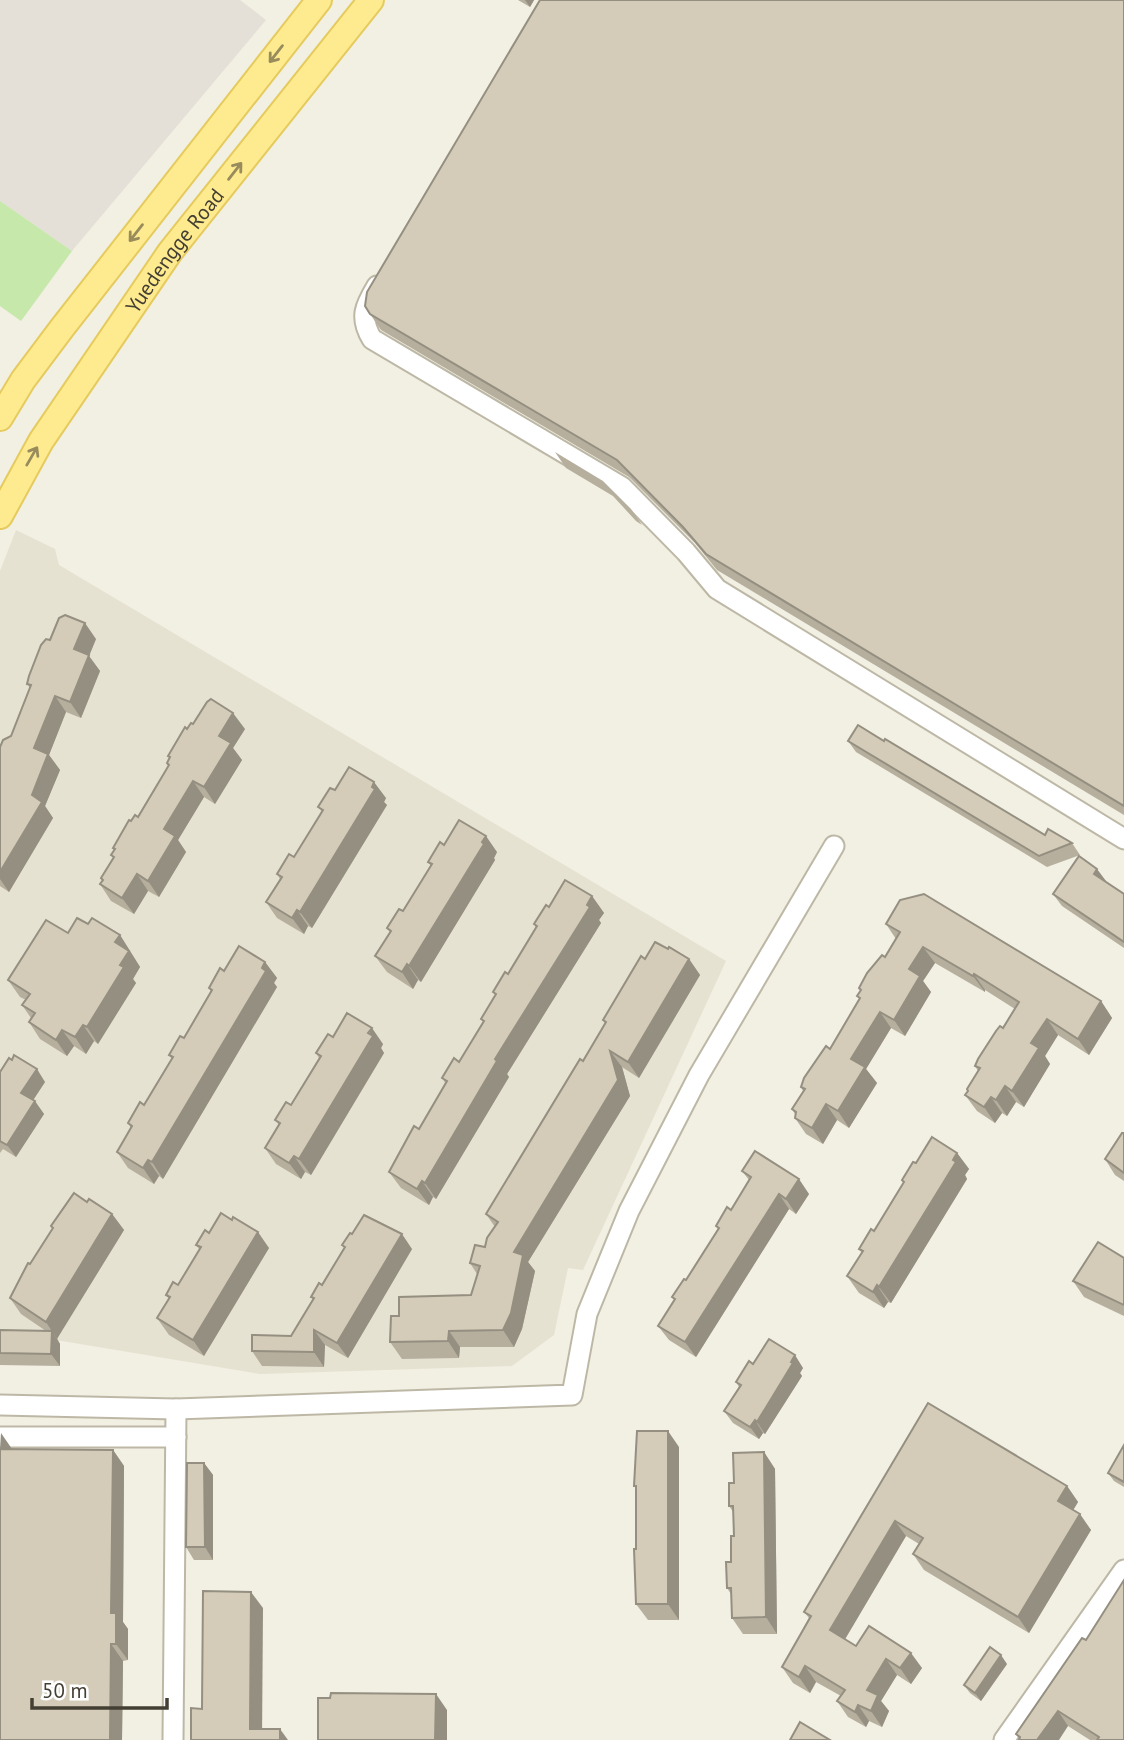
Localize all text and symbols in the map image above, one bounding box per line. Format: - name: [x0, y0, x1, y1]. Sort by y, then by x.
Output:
- one-way arrow: [269, 44, 284, 62]
- one-way arrow: [227, 162, 242, 181]
- street label: Yuedengge Road: [119, 182, 229, 318]
- one-way arrow: [129, 223, 144, 241]
- one-way arrow: [26, 446, 39, 467]
- scale bar: [32, 1666, 166, 1710]
- text: 50 m: [42, 1677, 88, 1704]

